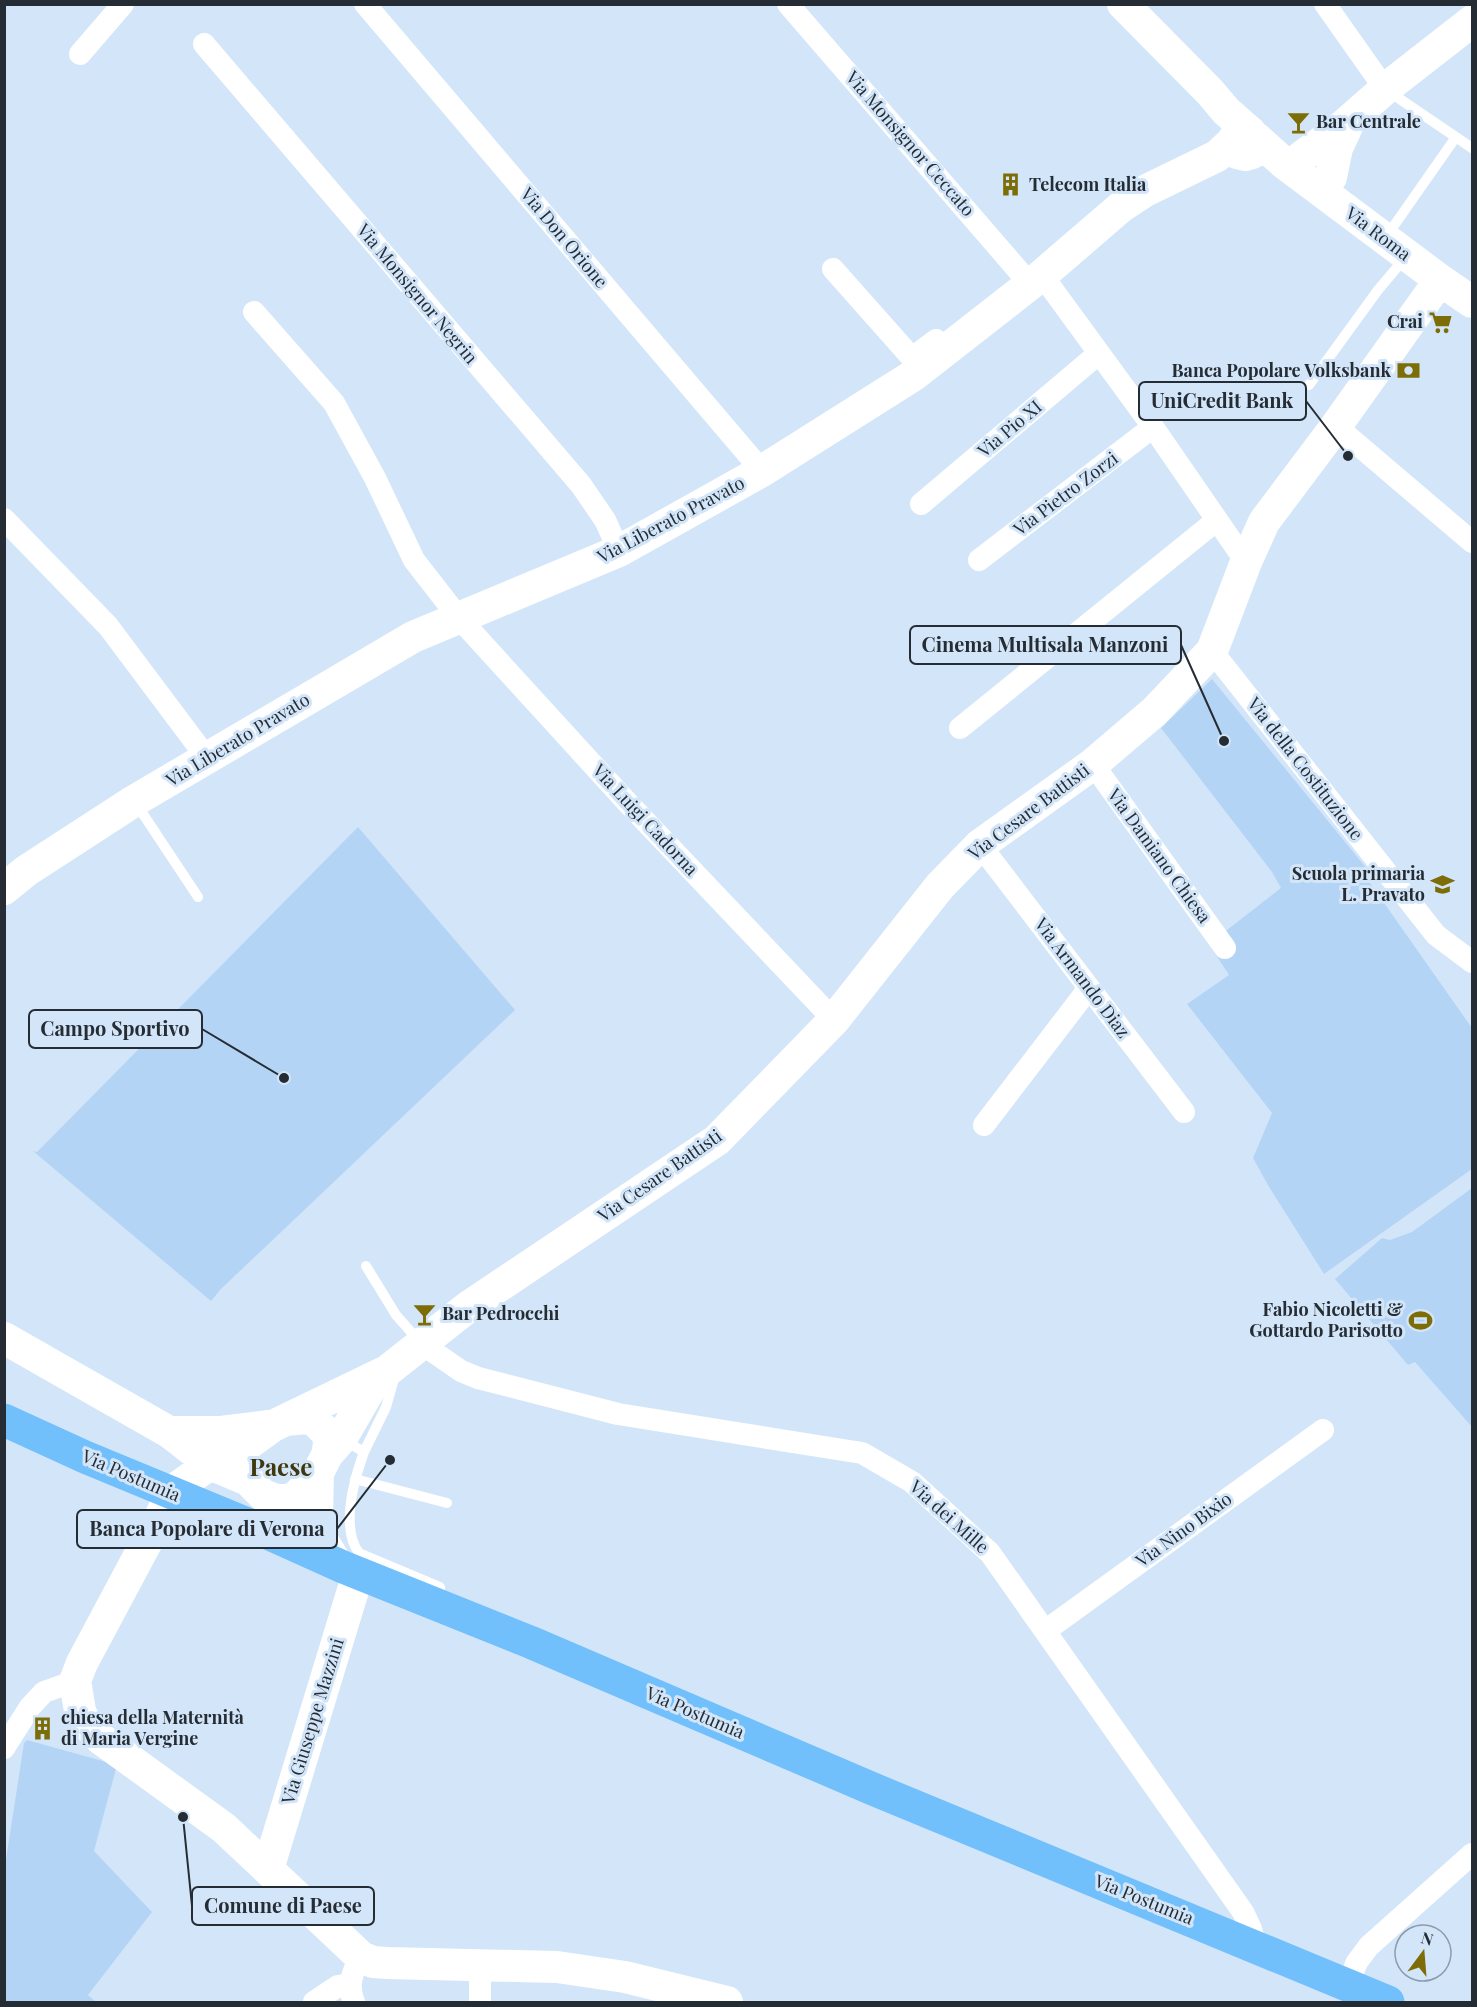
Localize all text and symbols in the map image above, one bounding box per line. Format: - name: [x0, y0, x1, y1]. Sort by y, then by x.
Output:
- street label: Via Monsignor Ceccato: [840, 65, 981, 221]
- bar icon: Bar Centrale: [1285, 109, 1311, 135]
- place label: Bar Centrale: [1316, 109, 1421, 133]
- building icon: Telecom Italia: [998, 172, 1024, 198]
- place label: Telecom Italia: [1029, 172, 1147, 196]
- street label: Via Don Orione: [515, 181, 614, 292]
- street label: Via Roma: [1340, 200, 1416, 266]
- street label: Via Monsignor Negrin: [351, 218, 484, 369]
- place label: Crai: [1387, 309, 1423, 333]
- supermarket icon: Crai: [1428, 309, 1454, 335]
- place label: Banca Popolare Volksbank: [1171, 358, 1391, 382]
- bank icon: Banca Popolare Volksbank: [1396, 358, 1422, 384]
- callout: UniCredit Bank: [1139, 382, 1306, 420]
- text: UniCredit Bank: [1151, 386, 1294, 413]
- street label: Via Pio XI: [971, 394, 1046, 463]
- street label: Via Pietro Zorzi: [1007, 446, 1123, 541]
- street label: Via Liberato Pravato: [592, 470, 748, 569]
- callout: Cinema Multisala Manzoni: [910, 626, 1181, 664]
- text: Cinema Multisala Manzoni: [922, 630, 1168, 657]
- street label: Via Liberato Pravato: [160, 687, 314, 792]
- street label: Via della Costituzione: [1242, 691, 1369, 845]
- street label: Via Luigi Cadorna: [587, 758, 704, 880]
- street label: Via Cesare Battisti: [962, 758, 1094, 865]
- street label: Via Damiano Chiesa: [1102, 782, 1217, 928]
- place label: Scuola primaria L. Pravato: [1292, 861, 1426, 906]
- school or university icon: Scuola primaria L. Pravato: [1430, 871, 1456, 897]
- street label: Via Armando Diaz: [1029, 912, 1136, 1042]
- callout: Campo Sportivo: [29, 1010, 202, 1048]
- text: Campo Sportivo: [40, 1014, 190, 1041]
- street label: Via Cesare Battisti: [592, 1123, 726, 1228]
- place label: Fabio Nicoletti & Gottardo Parisotto: [1249, 1297, 1403, 1342]
- bar icon: Bar Pedrocchi: [411, 1301, 437, 1327]
- place label: Bar Pedrocchi: [442, 1301, 560, 1325]
- sports icon: Fabio Nicoletti & Gottardo Parisotto: [1408, 1307, 1434, 1333]
- street label: Via Postumia: [78, 1443, 184, 1507]
- district label: Paese: [250, 1450, 312, 1482]
- street label: Via dei Mille: [904, 1474, 994, 1558]
- street label: Via Nino Bixio: [1130, 1486, 1236, 1573]
- callout: Banca Popolare di Verona: [77, 1510, 337, 1548]
- text: Banca Popolare di Verona: [89, 1514, 325, 1541]
- street label: Via Giuseppe Mazzini: [275, 1635, 349, 1808]
- street label: Via Postumia: [642, 1680, 748, 1744]
- place label: chiesa della Maternità di Maria Vergine: [61, 1705, 245, 1750]
- building icon: chiesa della Maternità di Maria Vergine: [30, 1715, 56, 1741]
- street label: Via Postumia: [1090, 1868, 1197, 1930]
- callout: Comune di Paese: [192, 1887, 374, 1925]
- text: Comune di Paese: [204, 1891, 362, 1918]
- north arrow: [1393, 1923, 1453, 1983]
- text: N: [1419, 1926, 1436, 1950]

